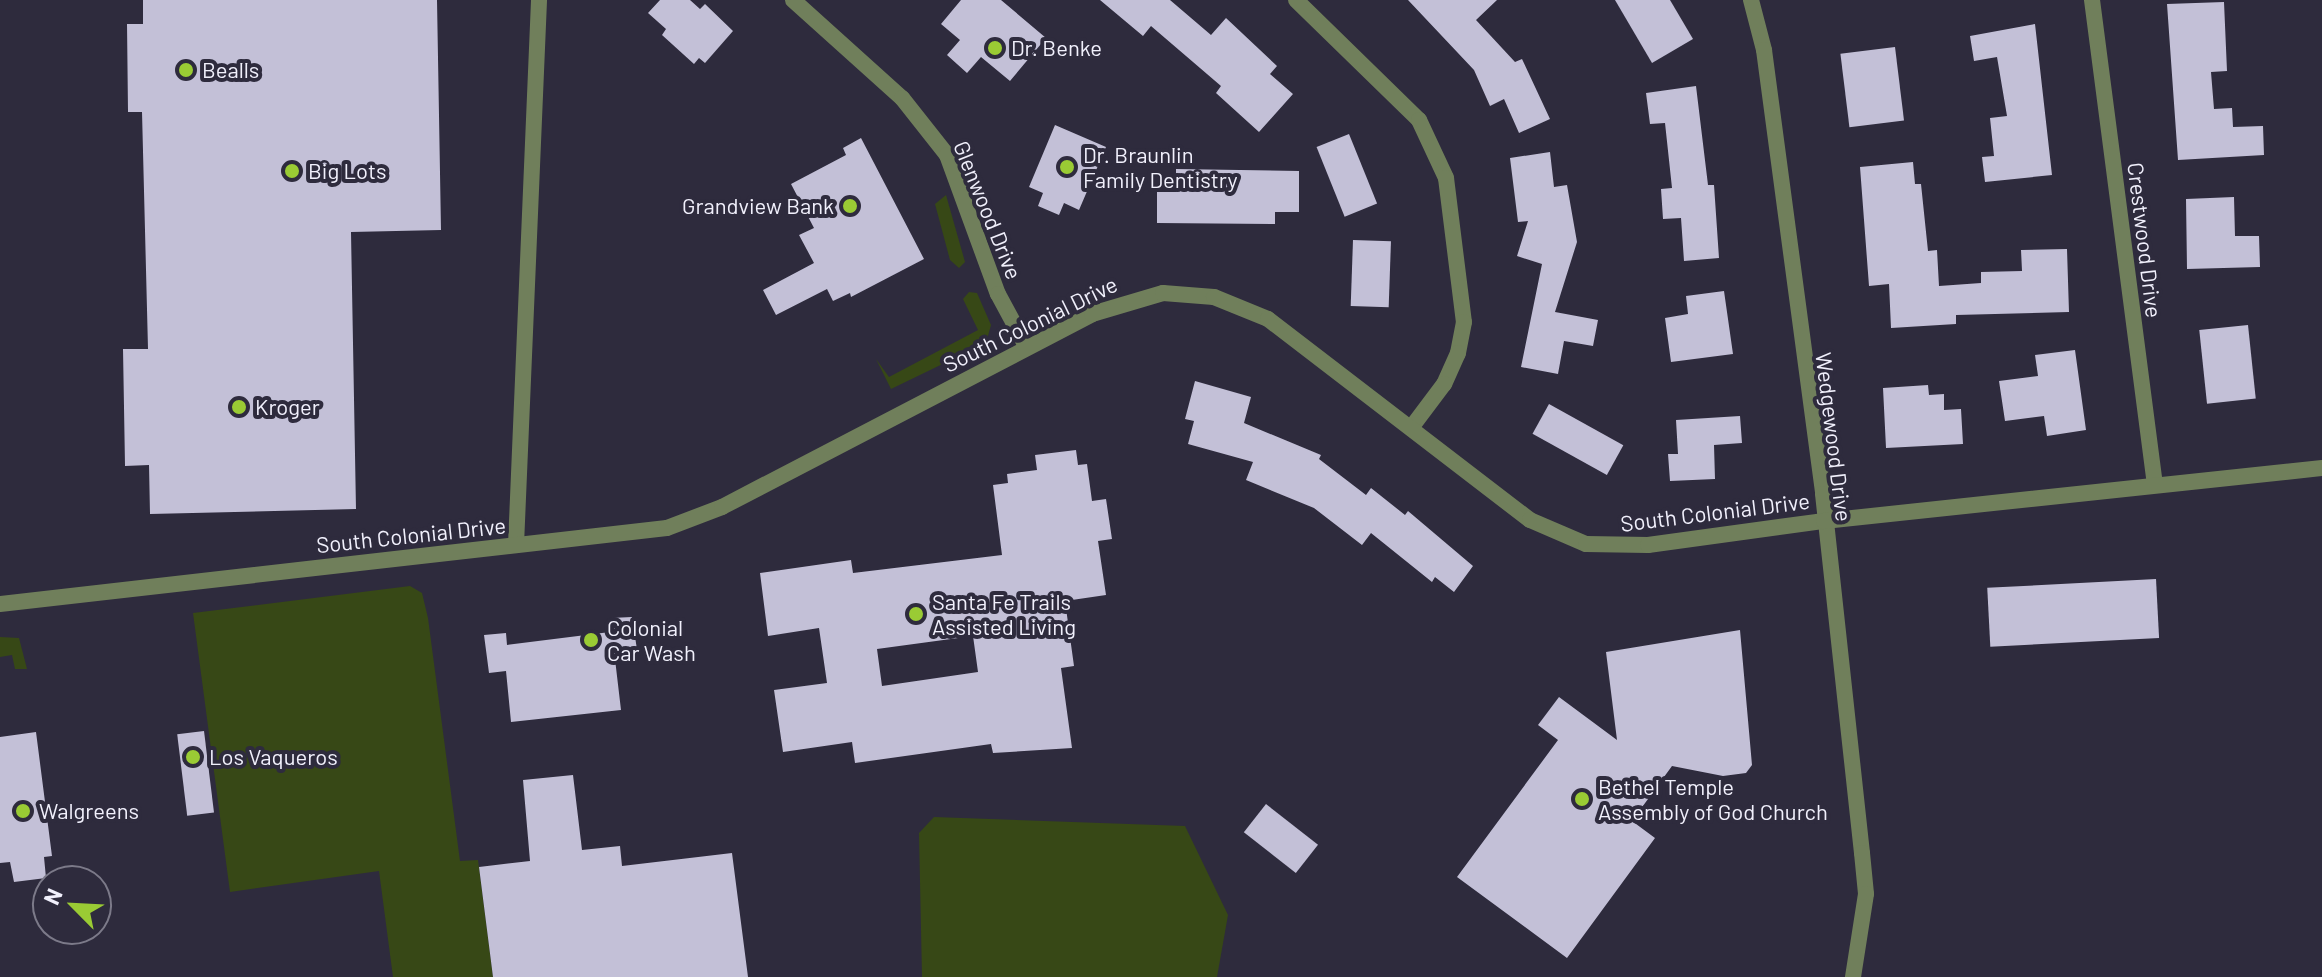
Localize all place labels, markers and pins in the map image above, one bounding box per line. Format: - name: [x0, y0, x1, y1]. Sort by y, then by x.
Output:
- place label: Dr. Benke: [1011, 35, 1102, 61]
- marker: Dr. Benke: [986, 39, 1004, 57]
- place label: Bealls: [202, 57, 259, 83]
- marker: Bealls: [177, 61, 195, 79]
- place label: Dr. Braunlin Family Dentistry: [1083, 141, 1238, 192]
- place label: Big Lots: [308, 158, 387, 184]
- marker: Dr. Braunlin Family Dentistry: [1058, 158, 1076, 176]
- marker: Big Lots: [283, 162, 301, 180]
- place label: Grandview Bank: [682, 193, 834, 219]
- marker: Grandview Bank: [841, 197, 859, 215]
- place label: Kroger: [255, 394, 320, 420]
- marker: Kroger: [230, 398, 248, 416]
- place label: Santa Fe Trails Assisted Living: [932, 588, 1076, 640]
- marker: Santa Fe Trails Assisted Living: [907, 605, 925, 623]
- place label: Colonial Car Wash: [607, 614, 696, 666]
- marker: Colonial Car Wash: [582, 631, 600, 649]
- place label: Los Vaqueros: [209, 744, 338, 770]
- marker: Los Vaqueros: [184, 748, 202, 766]
- place label: Bethel Temple Assembly of God Church: [1598, 773, 1828, 824]
- marker: Bethel Temple Assembly of God Church: [1573, 790, 1591, 808]
- place label: Walgreens: [39, 798, 139, 824]
- marker: Walgreens: [14, 802, 32, 820]

